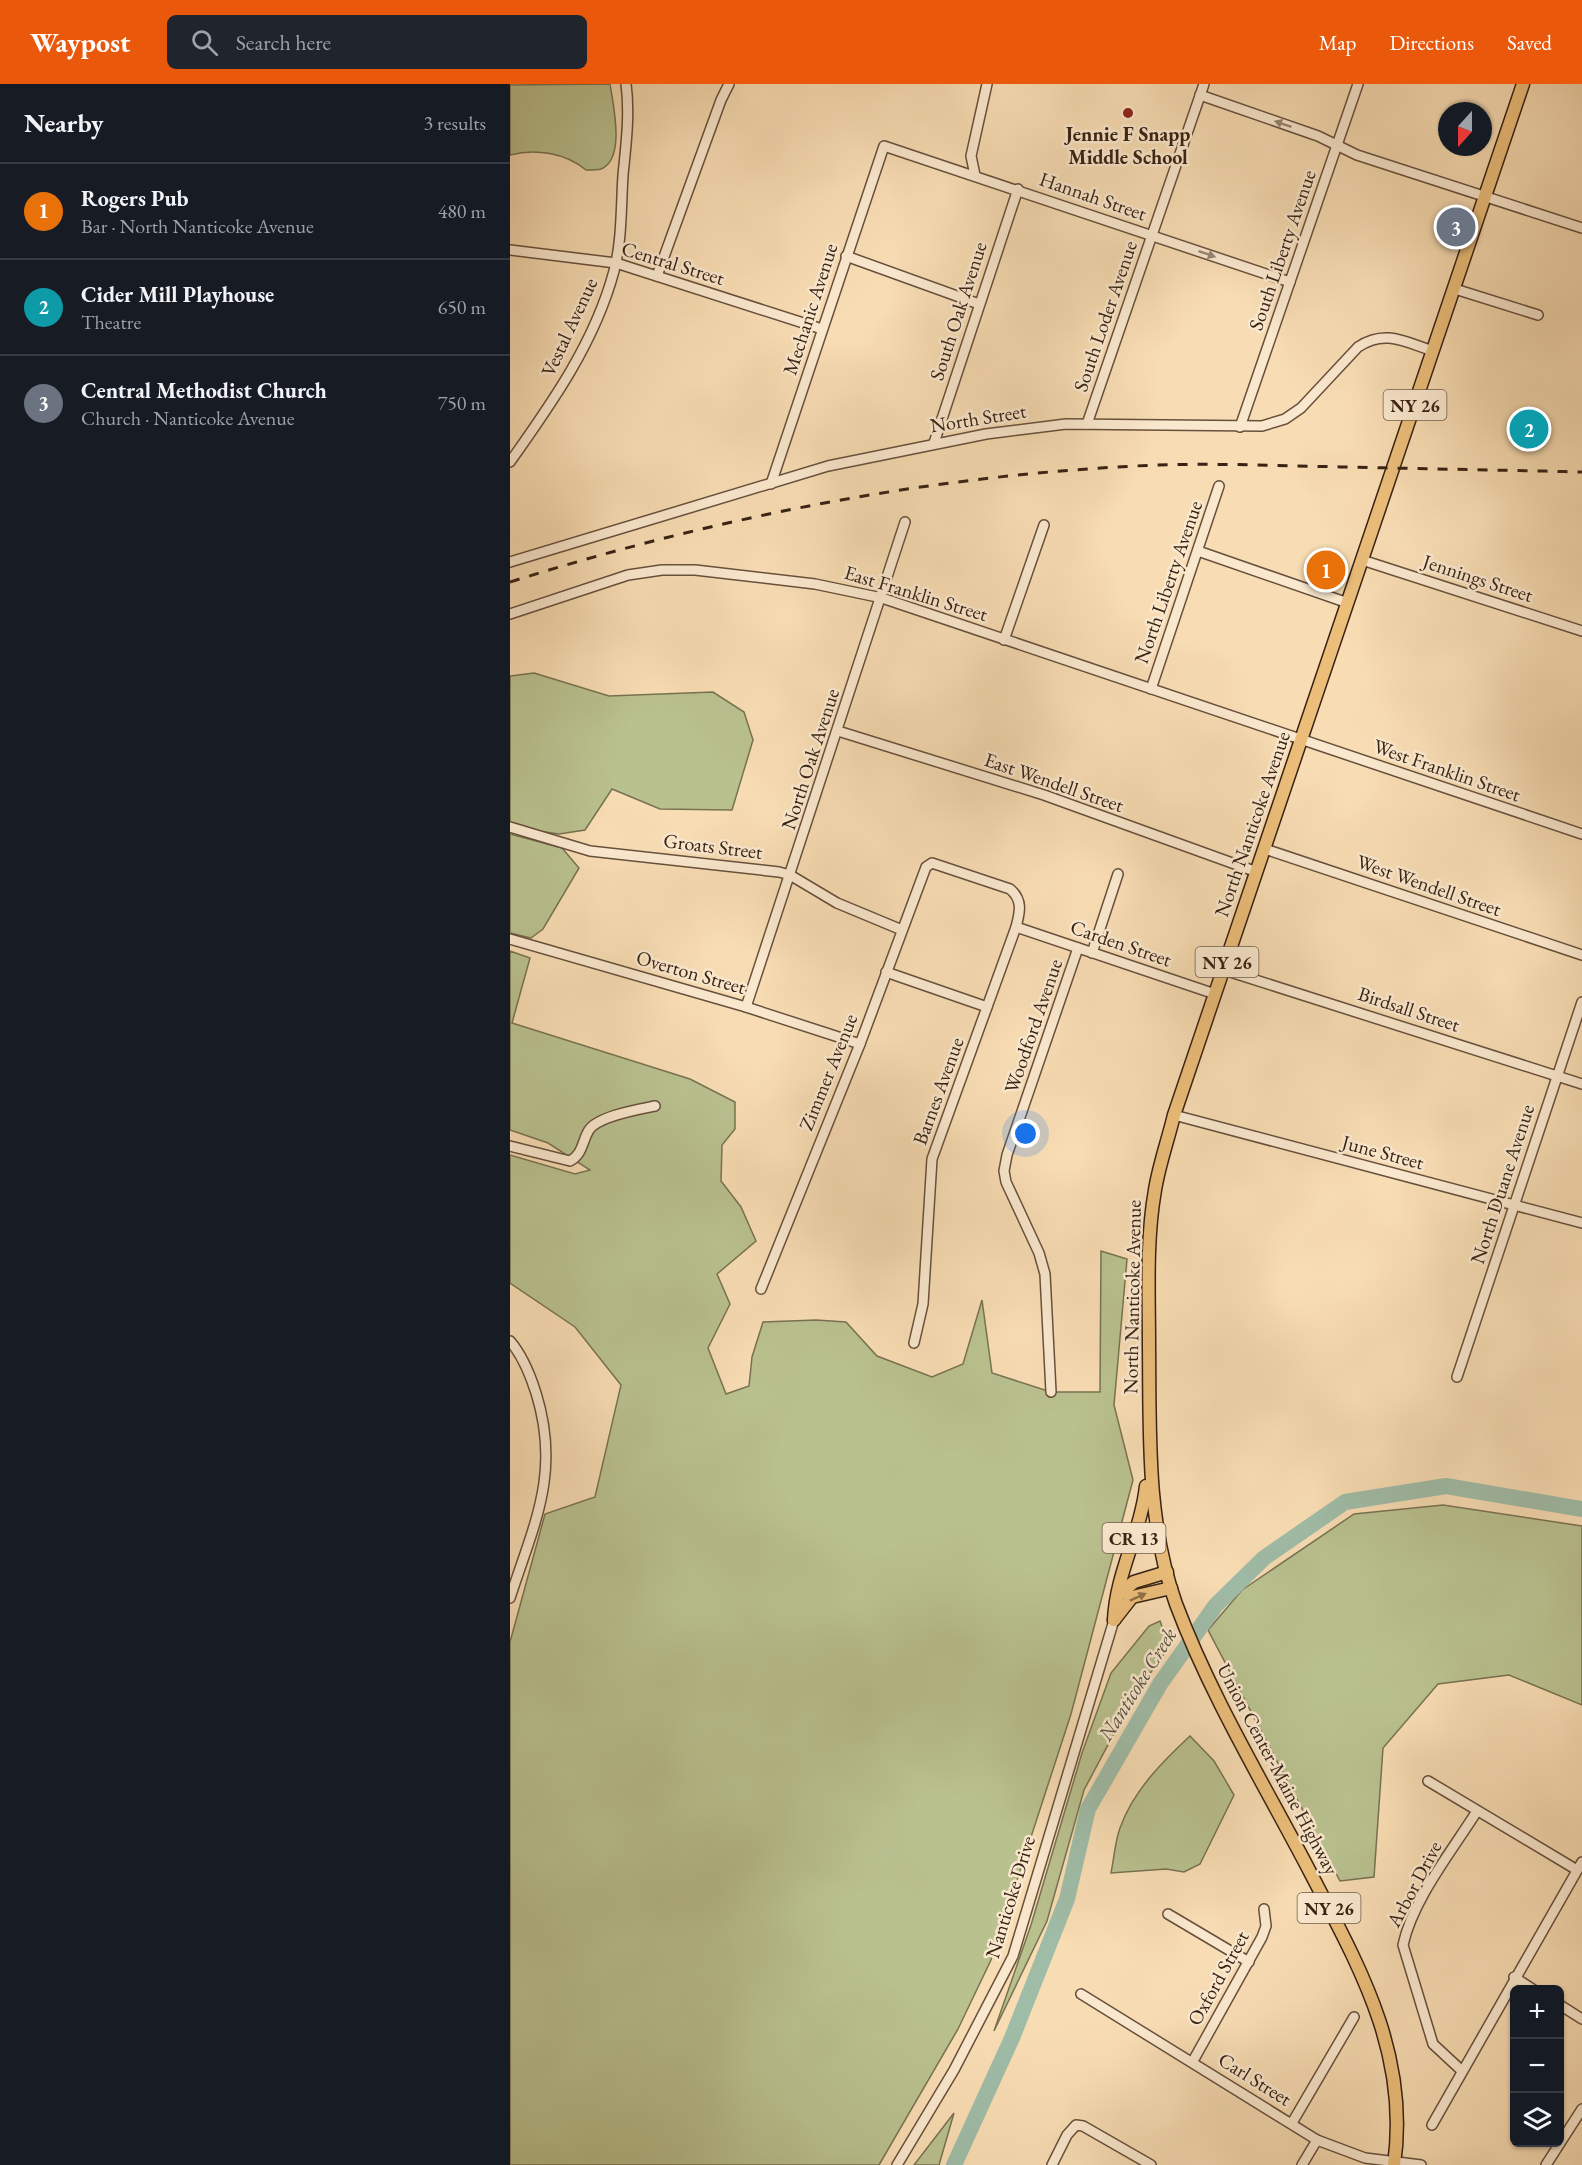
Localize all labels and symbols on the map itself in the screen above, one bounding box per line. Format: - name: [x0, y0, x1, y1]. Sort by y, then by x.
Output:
- north arrow: [1438, 102, 1492, 156]
- marker: Jennie F Snapp Middle School: [1121, 106, 1135, 120]
- one-way arrow: [1274, 118, 1292, 128]
- place label: Jennie F Snapp Middle School: [1064, 121, 1190, 170]
- street label: Hannah Street: [1036, 166, 1151, 227]
- street label: South Liberty Avenue: [1242, 166, 1322, 334]
- pin: 3: [1436, 204, 1476, 250]
- street label: Central Street: [618, 235, 728, 291]
- street label: South Loder Avenue: [1067, 237, 1143, 395]
- street label: South Oak Avenue: [923, 238, 993, 384]
- street label: Mechanic Avenue: [777, 240, 844, 378]
- one-way arrow: [1198, 249, 1216, 259]
- street label: Vestal Avenue: [535, 273, 603, 381]
- road number: NY 26: [1384, 390, 1446, 420]
- street label: North Street: [928, 397, 1029, 438]
- pin: 2: [1510, 406, 1548, 452]
- street label: North Liberty Avenue: [1128, 497, 1208, 667]
- street label: Jennings Street: [1418, 547, 1537, 608]
- pin: 1: [1306, 548, 1346, 592]
- street label: East Franklin Street: [841, 559, 992, 627]
- street label: North Oak Avenue: [775, 685, 845, 833]
- street label: North Nanticoke Avenue: [1208, 728, 1296, 920]
- street label: West Franklin Street: [1370, 733, 1525, 808]
- street label: East Wendell Street: [981, 746, 1128, 818]
- street label: Groats Street: [662, 827, 765, 865]
- street label: West Wendell Street: [1353, 848, 1505, 922]
- street label: Carden Street: [1067, 914, 1176, 973]
- street label: Overton Street: [633, 944, 749, 1000]
- road number: NY 26: [1196, 947, 1258, 977]
- street label: Woodford Avenue: [998, 955, 1068, 1097]
- street label: Birdsall Street: [1355, 980, 1464, 1038]
- street label: Zimmer Avenue: [793, 1009, 863, 1134]
- street label: Barnes Avenue: [907, 1033, 970, 1148]
- street label: North Duane Avenue: [1464, 1101, 1540, 1267]
- your location: [1011, 1119, 1040, 1148]
- street label: June Street: [1337, 1128, 1427, 1176]
- street label: North Nanticoke Avenue: [1117, 1199, 1147, 1394]
- road number: CR 13: [1102, 1523, 1166, 1553]
- one-way arrow: [1129, 1592, 1147, 1602]
- water label: Nanticoke Creek: [1091, 1622, 1183, 1746]
- street label: Union Center-Maine Highway: [1211, 1659, 1345, 1879]
- street label: Nanticoke Drive: [979, 1832, 1041, 1961]
- street label: Arbor Drive: [1380, 1836, 1448, 1933]
- road number: NY 26: [1298, 1893, 1360, 1923]
- street label: Oxford Street: [1181, 1925, 1255, 2030]
- street label: Carl Street: [1214, 2046, 1297, 2112]

